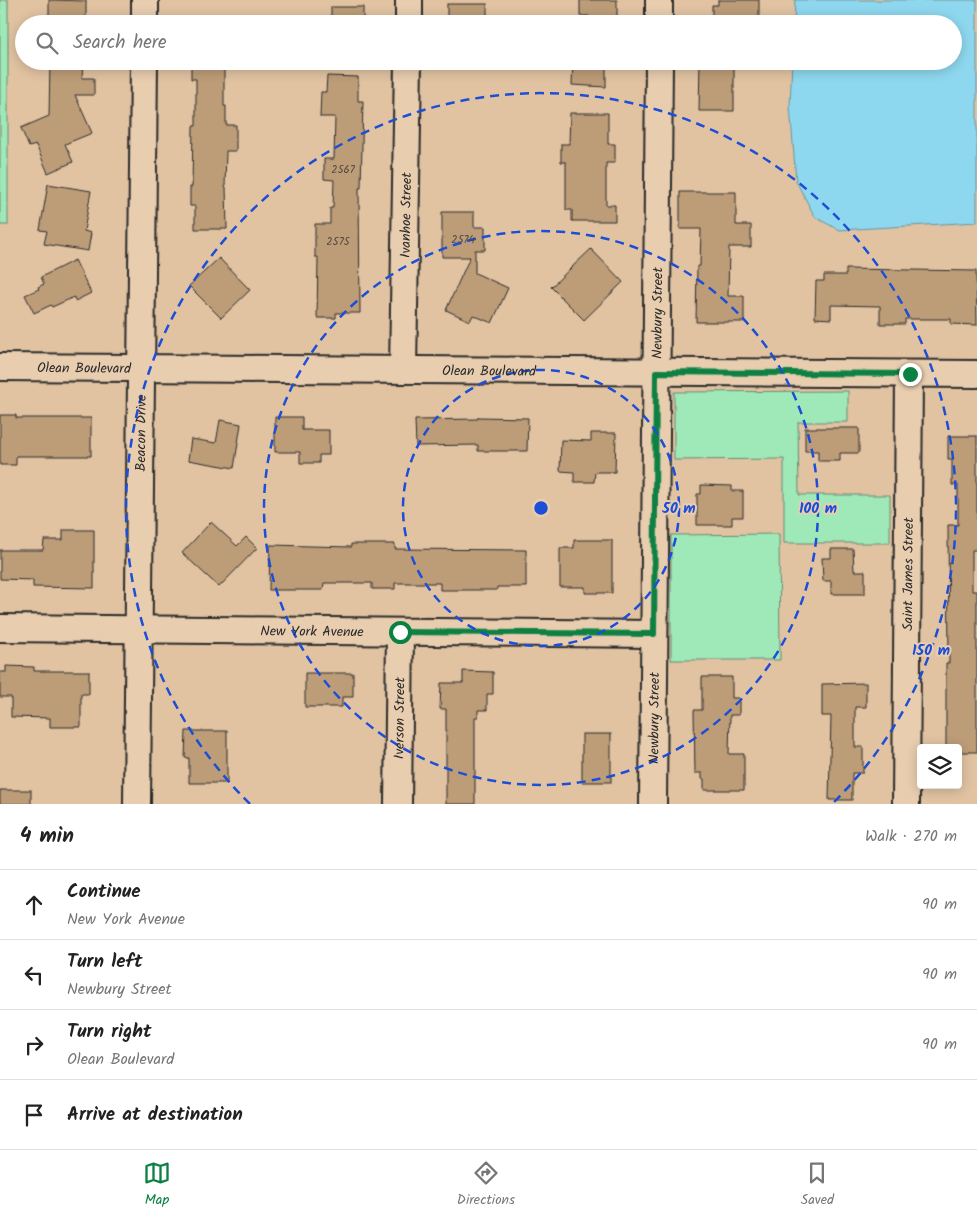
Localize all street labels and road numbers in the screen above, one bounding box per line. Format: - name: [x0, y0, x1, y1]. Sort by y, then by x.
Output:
- street label: Ivanhoe Street: [395, 171, 418, 258]
- street label: Newbury Street: [647, 266, 669, 359]
- street label: Olean Boulevard: [37, 357, 132, 380]
- street label: Olean Boulevard: [442, 360, 537, 383]
- street label: Beacon Drive: [130, 394, 153, 471]
- street label: Saint James Street: [897, 517, 920, 631]
- street label: New York Avenue: [260, 620, 364, 643]
- street label: Newbury Street: [643, 671, 666, 764]
- street label: Iverson Street: [389, 676, 411, 759]

